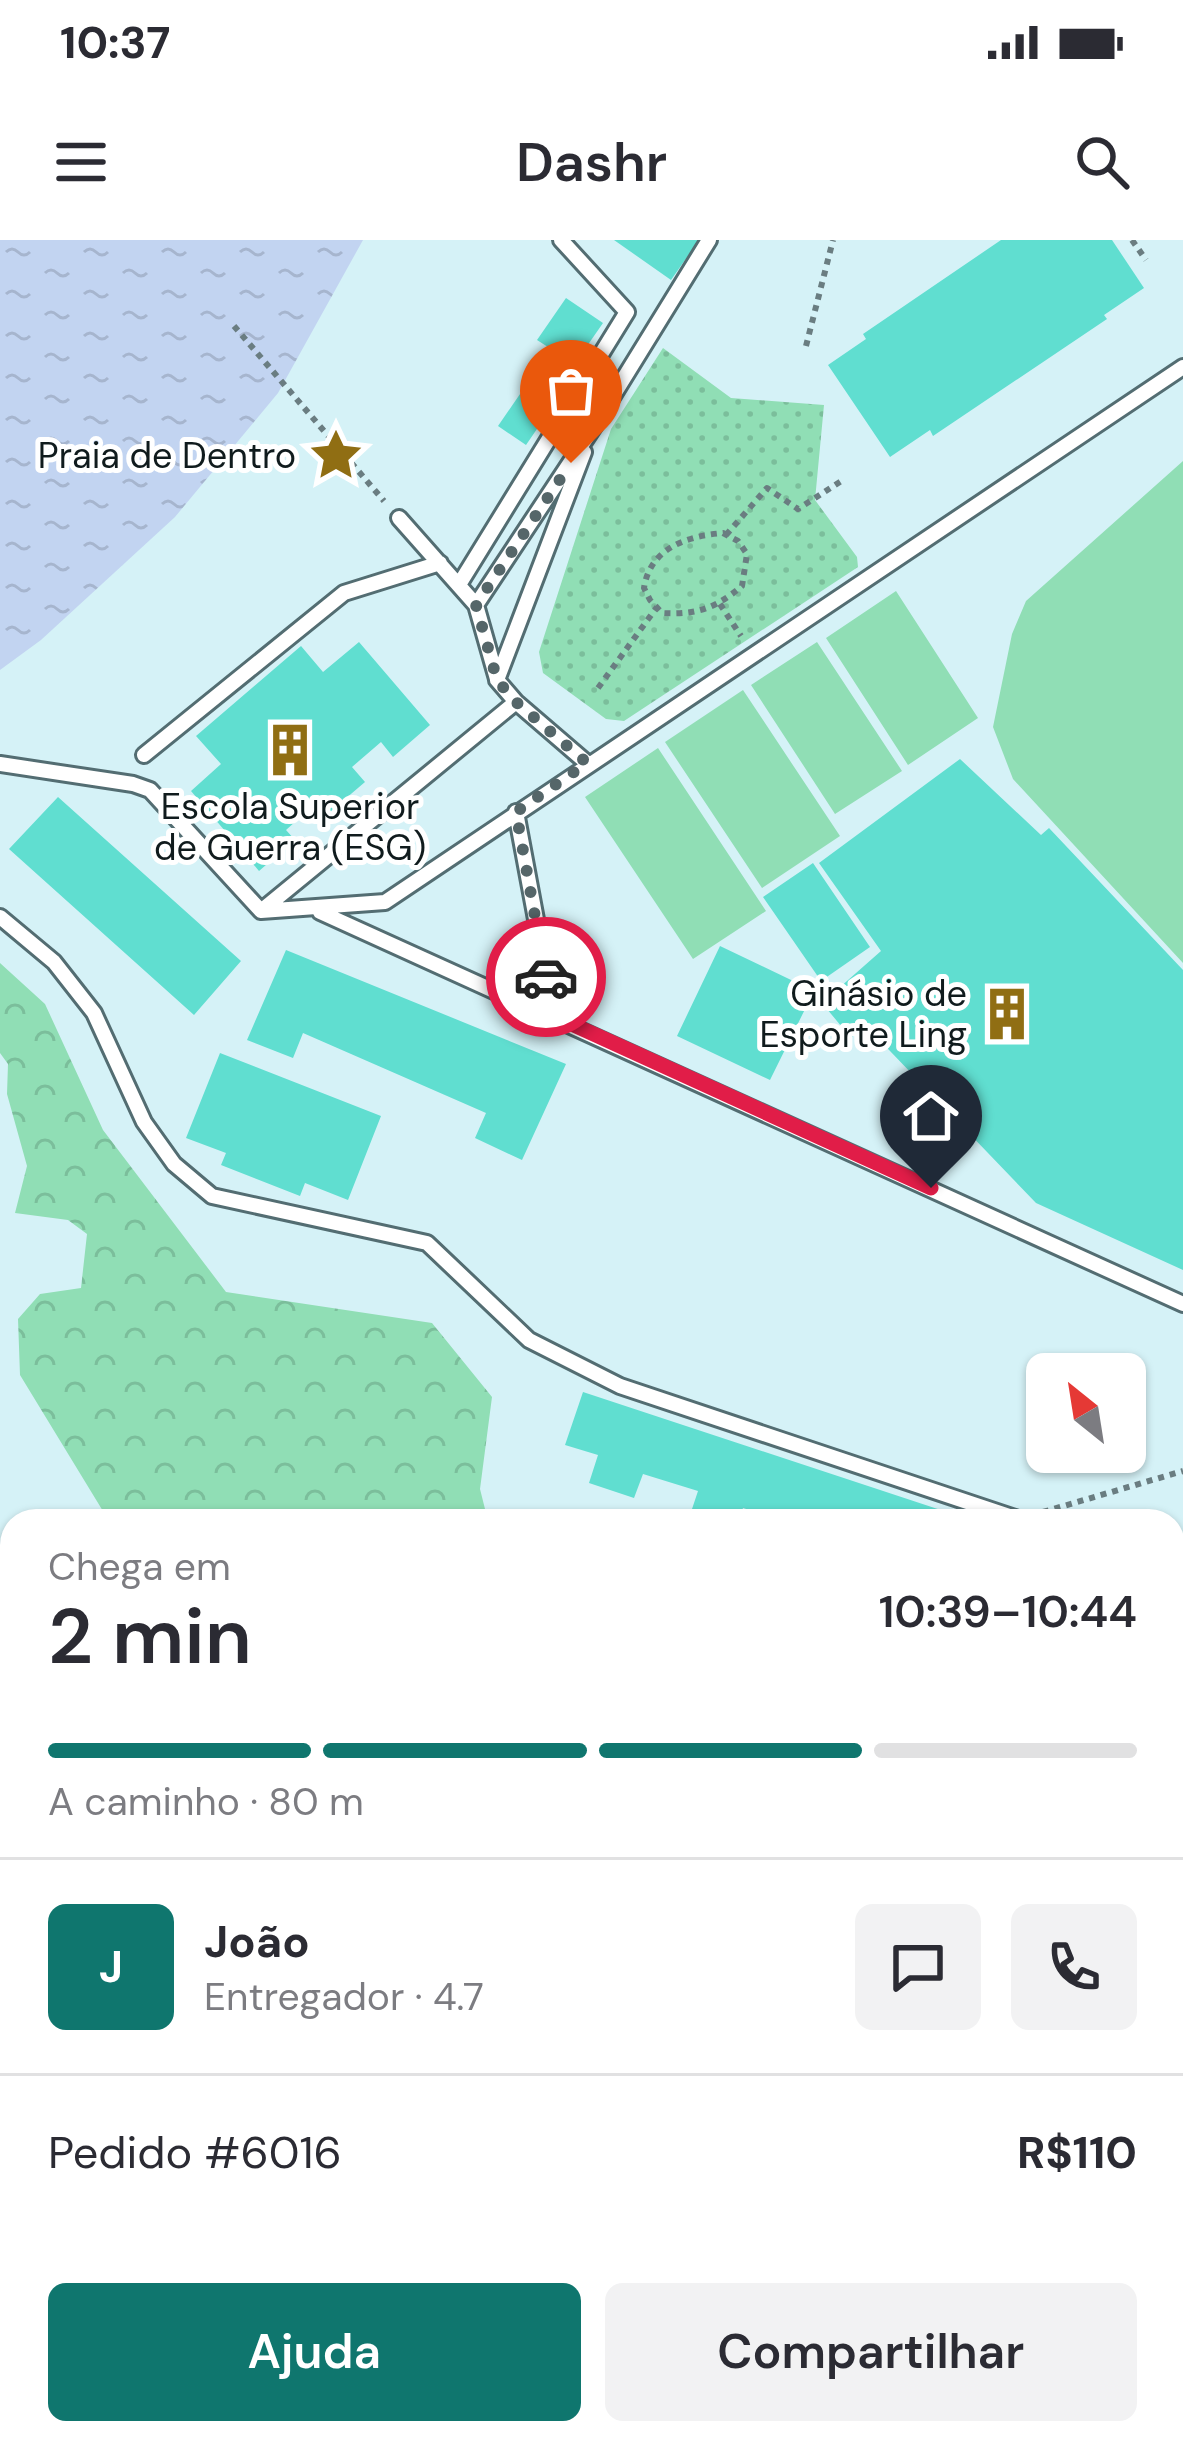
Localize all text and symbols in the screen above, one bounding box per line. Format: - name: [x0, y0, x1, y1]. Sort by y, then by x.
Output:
- text: 10:37: [60, 13, 170, 72]
- text: Dashr: [516, 127, 667, 198]
- icon: menu: [48, 129, 114, 195]
- icon: search: [1069, 129, 1135, 195]
- pin: [520, 340, 622, 463]
- icon: bag: [538, 358, 604, 424]
- place icon: Praia de Dentro: [307, 426, 365, 484]
- place label: Praia de Dentro: [38, 432, 296, 479]
- building icon: Escola Superior de Guerra (ESG): [261, 721, 319, 779]
- place label: Escola Superior de Guerra (ESG): [154, 783, 426, 871]
- courier: [486, 917, 606, 1037]
- icon: car: [513, 944, 579, 1010]
- place label: Ginásio de Esporte Ling: [759, 970, 967, 1058]
- building icon: Ginásio de Esporte Ling: [978, 985, 1036, 1043]
- pin: [880, 1065, 982, 1188]
- icon: home: [898, 1083, 964, 1149]
- north arrow: [1026, 1353, 1146, 1473]
- map controls: [1026, 1353, 1146, 1473]
- text: Chega em: [48, 1541, 231, 1592]
- text: 10:39–10:44: [879, 1582, 1137, 1641]
- text: 2 min: [48, 1586, 252, 1687]
- text: A caminho · 80 m: [48, 1776, 364, 1827]
- button: chat: [855, 1904, 981, 2030]
- button: phone: [1011, 1904, 1137, 2030]
- text: João: [204, 1912, 310, 1971]
- text: J: [99, 1937, 123, 1996]
- text: Entregador · 4.7: [204, 1971, 484, 2022]
- text: Pedido #6016: [48, 2123, 342, 2182]
- text: R$110: [1017, 2123, 1137, 2182]
- button: Ajuda: [48, 2283, 581, 2421]
- button: Compartilhar: [605, 2283, 1137, 2421]

